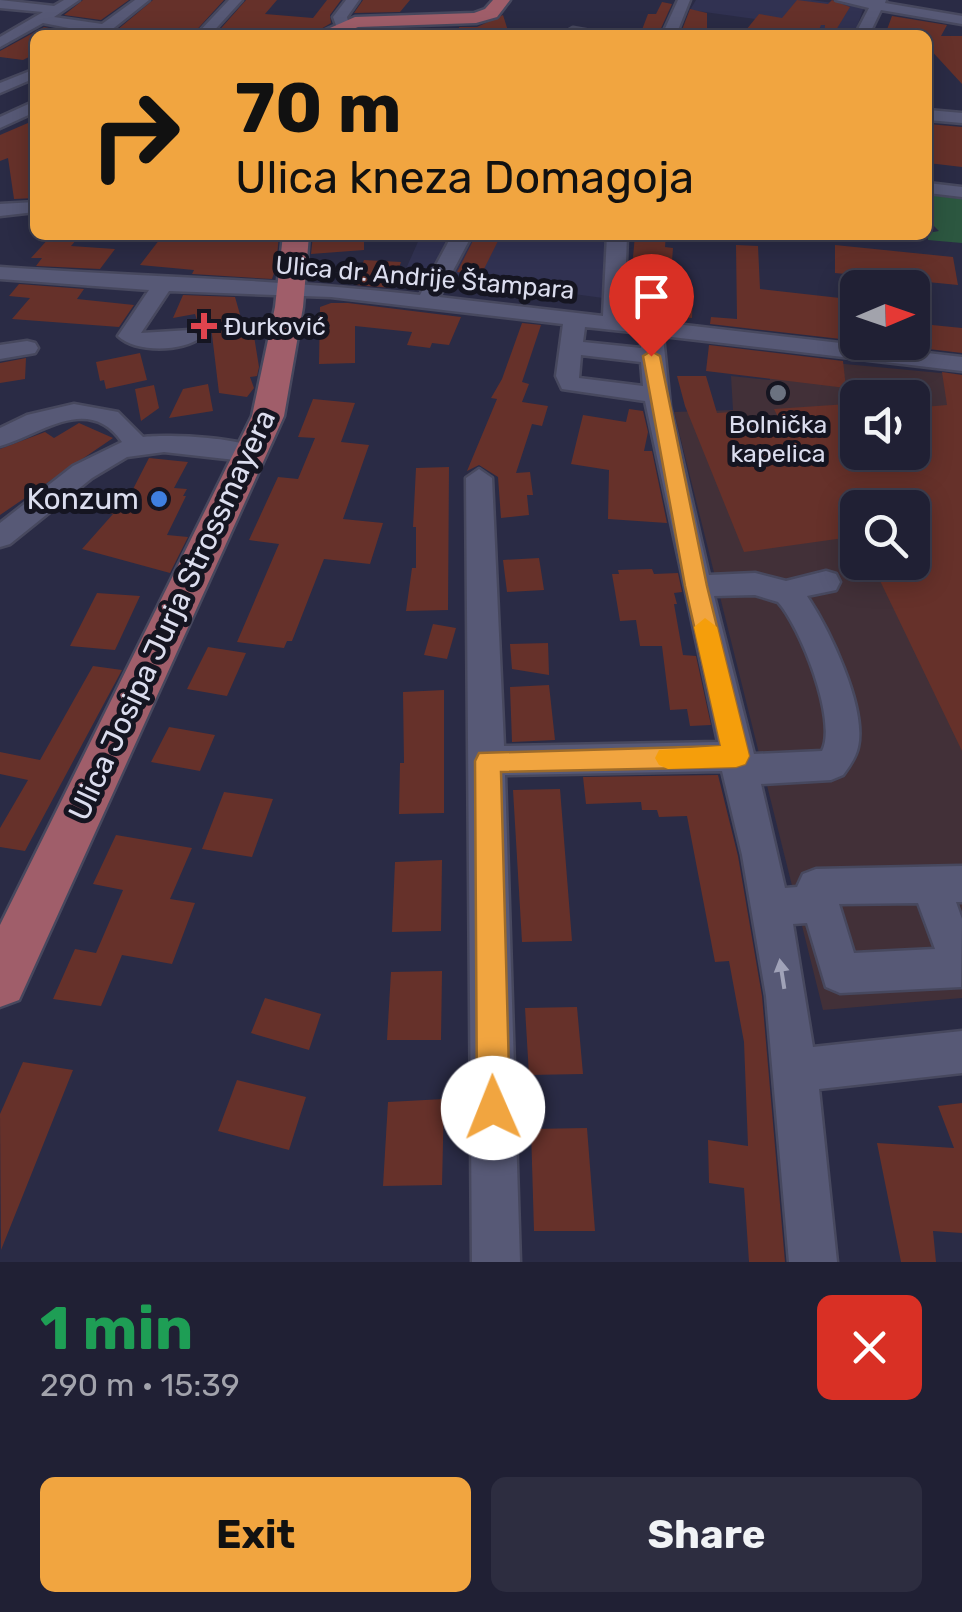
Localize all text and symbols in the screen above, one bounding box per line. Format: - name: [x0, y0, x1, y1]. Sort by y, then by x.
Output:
- text: 70 m: [235, 67, 402, 150]
- icon: right: [70, 70, 200, 200]
- text: Ulica kneza Domagoja: [235, 151, 694, 204]
- street label: Ulica dr. Andrije Štampara: [274, 250, 576, 305]
- pin: [609, 254, 694, 357]
- icon: arrive: [624, 269, 679, 324]
- north arrow: [840, 270, 930, 360]
- map controls: [840, 270, 930, 580]
- place label: Đurković: [224, 312, 326, 341]
- marker: Đurković: [193, 315, 215, 337]
- button: sound: [840, 380, 930, 470]
- marker: Bolnička kapelica: [767, 382, 789, 404]
- street label: Ulica Josipa Jurja Strossmayera: [61, 404, 283, 826]
- place label: Bolnička kapelica: [729, 410, 827, 468]
- place label: Konzum: [26, 481, 139, 517]
- marker: Konzum: [148, 488, 170, 510]
- button: search: [840, 490, 930, 580]
- one-way arrow: [773, 957, 789, 989]
- position arrow: [441, 1056, 545, 1160]
- text: 1 min: [40, 1293, 193, 1364]
- button: close: [817, 1295, 922, 1400]
- text: 290 m · 15:39: [40, 1366, 240, 1404]
- button: Exit: [40, 1477, 471, 1592]
- button: Share: [491, 1477, 922, 1592]

